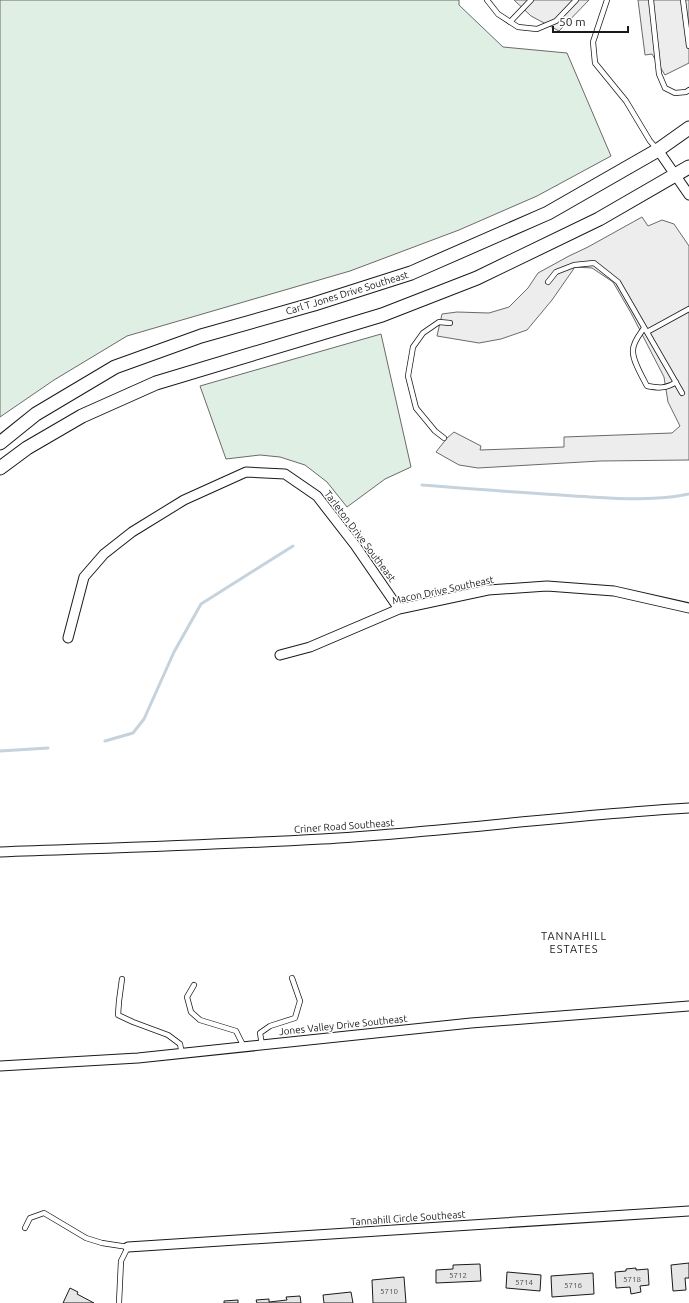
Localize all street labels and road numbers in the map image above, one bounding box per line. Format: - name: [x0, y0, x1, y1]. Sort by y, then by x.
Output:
- street label: Carl T Jones Drive Southeast: [284, 269, 410, 317]
- street label: Tarleton Drive Southeast: [322, 488, 398, 584]
- street label: Macon Drive Southeast: [391, 574, 495, 606]
- street label: Criner Road Southeast: [294, 817, 395, 835]
- street label: Jones Valley Drive Southeast: [278, 1013, 408, 1037]
- street label: Tannahill Circle Southeast: [350, 1208, 466, 1228]

